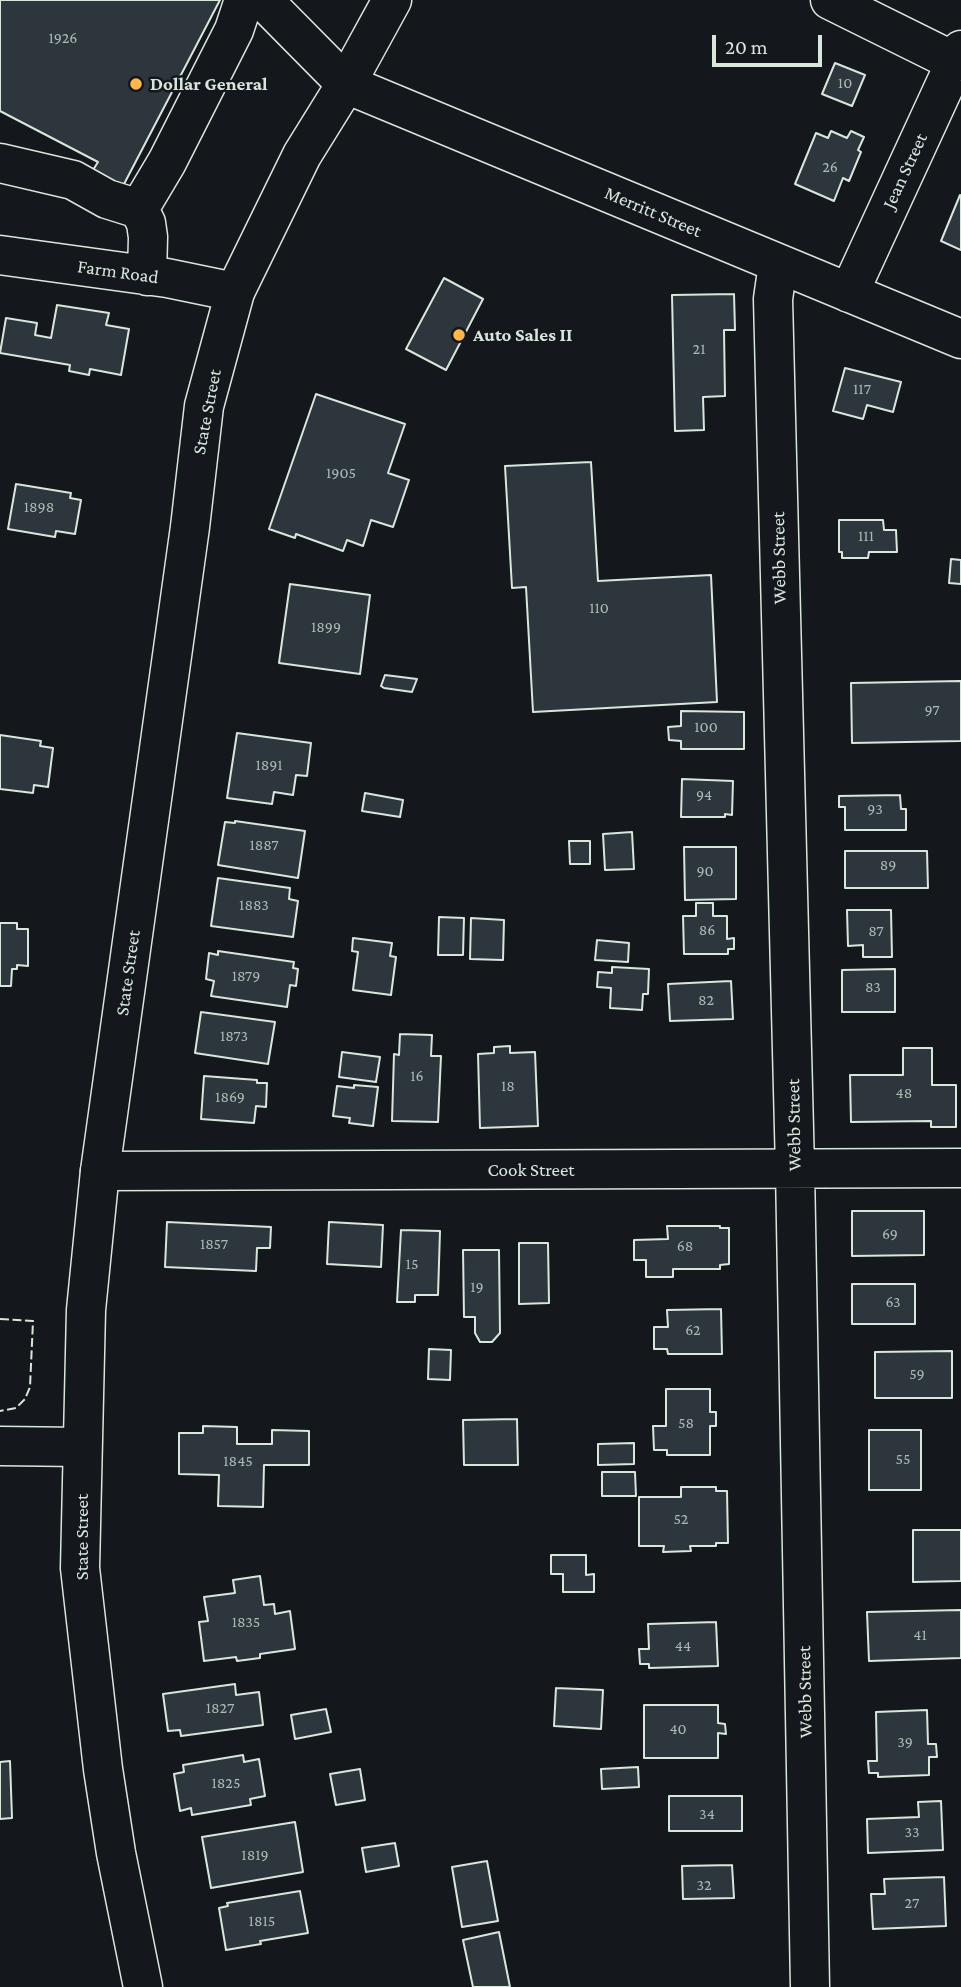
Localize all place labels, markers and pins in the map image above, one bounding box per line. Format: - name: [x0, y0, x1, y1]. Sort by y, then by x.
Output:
- place label: Dollar General: [150, 73, 267, 95]
- marker: Dollar General: [128, 76, 144, 92]
- place label: Auto Sales II: [473, 324, 572, 346]
- marker: Auto Sales II: [451, 327, 467, 343]

